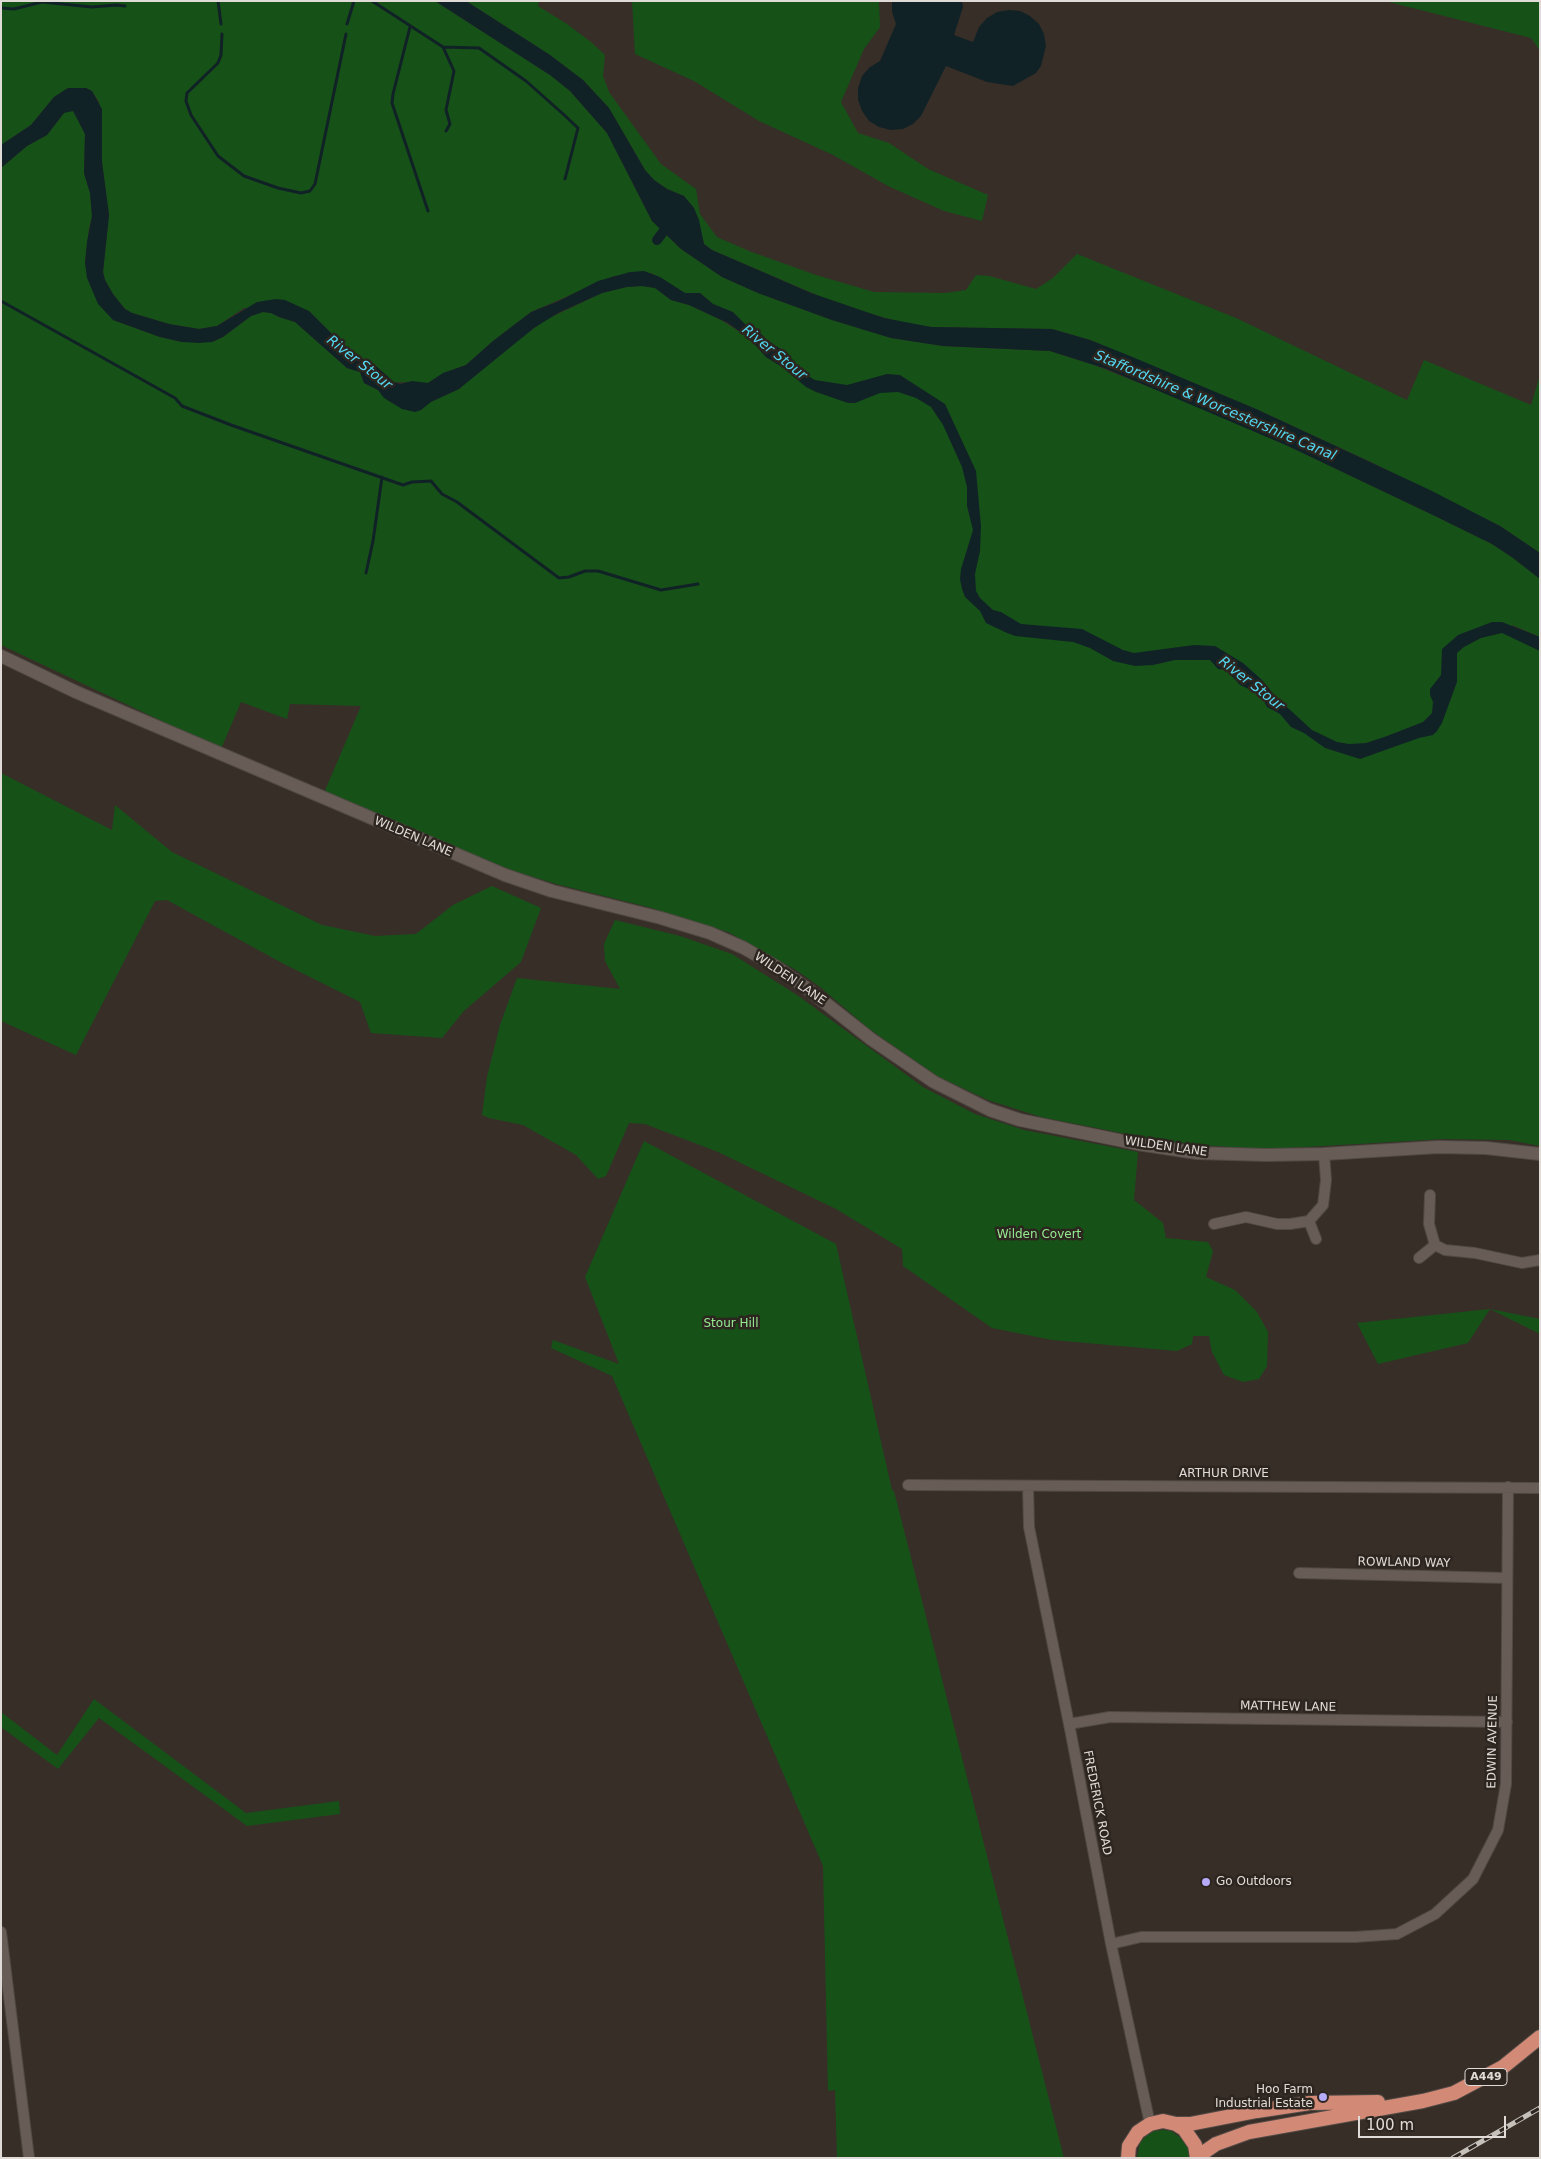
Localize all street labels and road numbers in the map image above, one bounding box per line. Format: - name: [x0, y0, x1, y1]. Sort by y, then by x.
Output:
- street label: WILDEN LANE: [372, 814, 454, 860]
- street label: WILDEN LANE: [751, 950, 829, 1008]
- street label: WILDEN LANE: [1124, 1134, 1208, 1160]
- street label: ARTHUR DRIVE: [1179, 1467, 1269, 1481]
- street label: ROWLAND WAY: [1358, 1555, 1450, 1571]
- street label: EDWIN AVENUE: [1485, 1695, 1501, 1789]
- street label: MATTHEW LANE: [1240, 1699, 1336, 1715]
- street label: FREDERICK ROAD: [1080, 1749, 1114, 1857]
- road number: A449: [1465, 2068, 1507, 2086]

